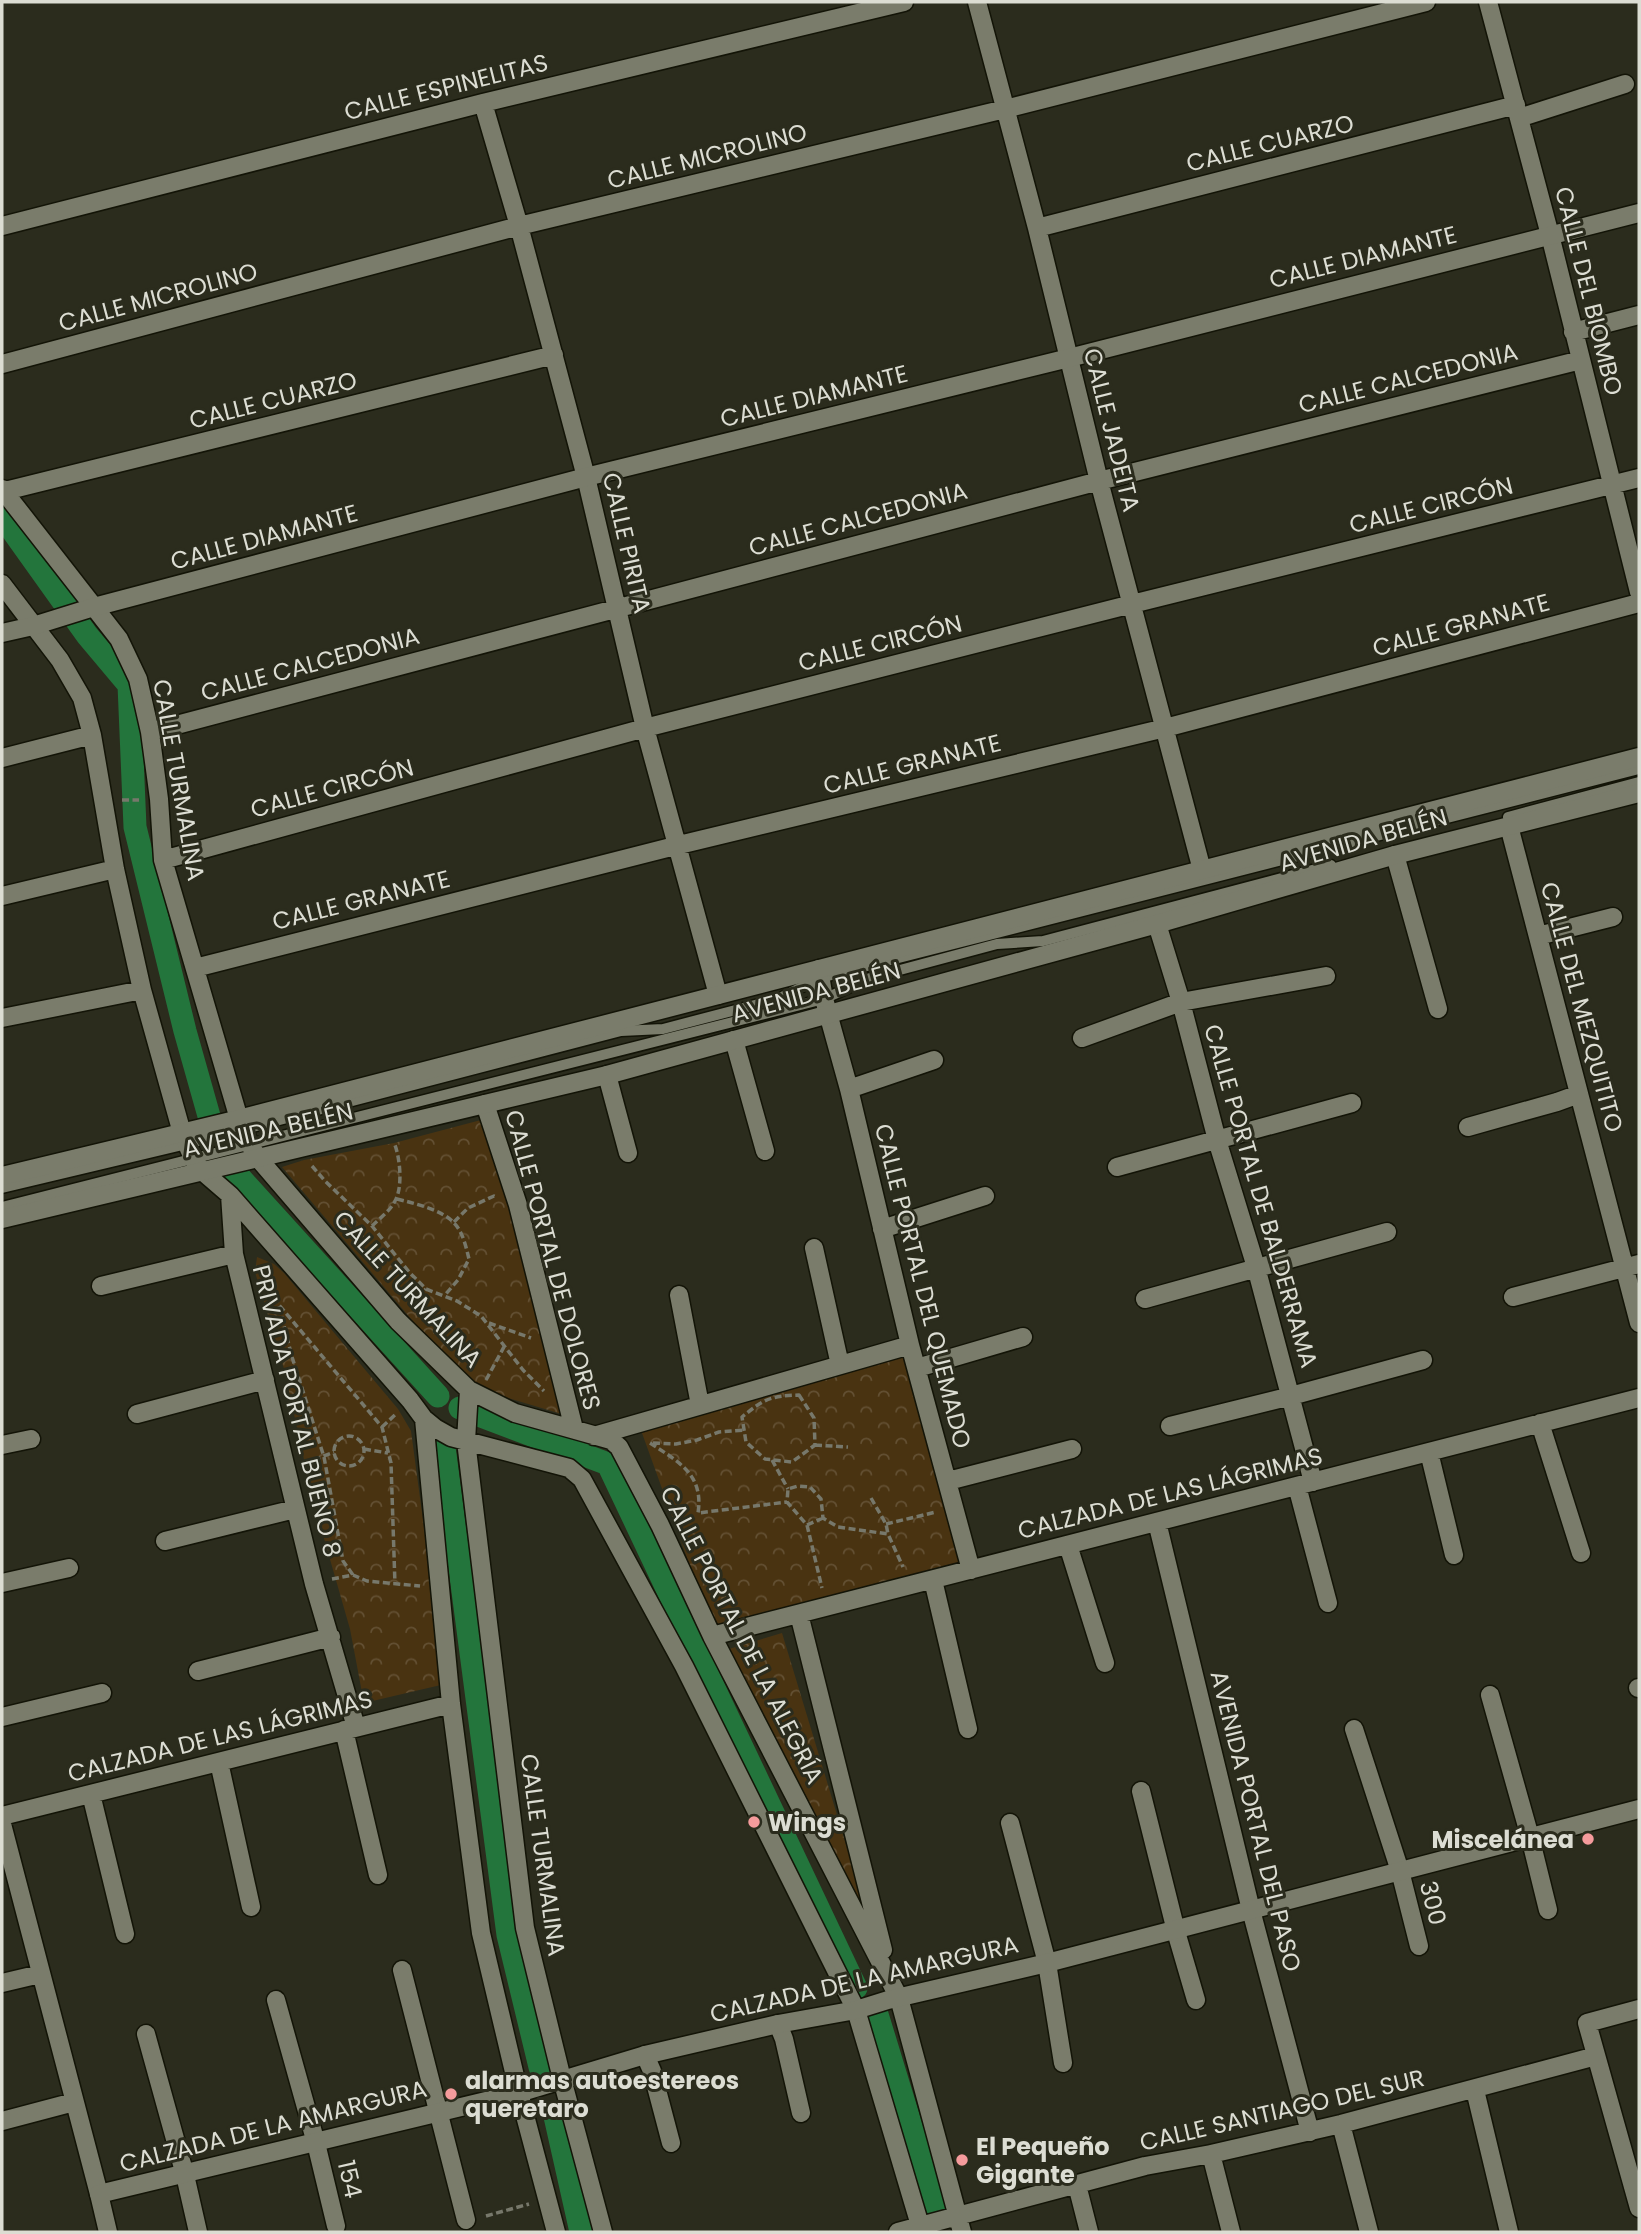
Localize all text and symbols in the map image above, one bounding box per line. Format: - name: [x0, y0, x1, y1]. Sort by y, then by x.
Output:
- street label: CALLE ESPINELITAS: [341, 46, 551, 128]
- street label: CALLE CUARZO: [1183, 106, 1357, 180]
- street label: CALLE MICROLINO: [604, 115, 810, 197]
- street label: CALLE DEL BIOMBO: [1547, 183, 1631, 399]
- street label: CALLE DIAMANTE: [1266, 218, 1460, 296]
- street label: CALLE MICROLINO: [55, 255, 261, 339]
- street label: CALLE CALCEDONIA: [1295, 335, 1521, 421]
- street label: CALLE JADEITA: [1076, 345, 1148, 515]
- street label: CALLE DIAMANTE: [717, 357, 911, 435]
- street label: CALLE CUARZO: [186, 363, 360, 437]
- street label: CALLE PIRITA: [595, 469, 659, 617]
- street label: CALLE CIRCÓN: [1346, 469, 1516, 541]
- street label: CALLE CALCEDONIA: [745, 474, 971, 564]
- street label: CALLE DIAMANTE: [167, 496, 361, 578]
- street label: CALLE GRANATE: [1369, 586, 1553, 664]
- street label: CALLE CIRCÓN: [795, 607, 965, 679]
- street label: CALLE CALCEDONIA: [197, 619, 423, 709]
- street label: CALLE TURMALINA: [145, 677, 213, 883]
- street label: CALLE GRANATE: [820, 726, 1004, 802]
- street label: CALLE CIRCÓN: [247, 750, 417, 826]
- street label: AVENIDA BELÉN: [1275, 800, 1451, 880]
- street label: CALLE GRANATE: [269, 862, 453, 938]
- street label: CALLE DEL MEZQUITITO: [1533, 878, 1631, 1136]
- street label: AVENIDA BELÉN: [728, 954, 904, 1030]
- street label: CALLE PORTAL DE BALDERRAMA: [1196, 1020, 1326, 1372]
- street label: AVENIDA BELÉN: [180, 1094, 356, 1166]
- street label: CALLE PORTAL DE DOLORES: [497, 1106, 609, 1414]
- street label: CALLE PORTAL DEL QUEMADO: [867, 1120, 979, 1452]
- street label: CALLE TURMALINA: [326, 1203, 490, 1375]
- street label: PRIVADA PORTAL BUENO 8: [245, 1261, 349, 1561]
- street label: CALZADA DE LAS LÁGRIMAS: [1014, 1439, 1326, 1547]
- street label: CALLE PORTAL DE LA ALEGRÍA: [652, 1480, 832, 1790]
- street label: AVENIDA PORTAL DEL PASO: [1203, 1667, 1309, 1975]
- street label: CALZADA DE LAS LÁGRIMAS: [64, 1682, 376, 1790]
- street label: CALLE TURMALINA: [512, 1752, 574, 1958]
- place label: Wings: [768, 1806, 846, 1839]
- marker: Wings: [746, 1814, 762, 1830]
- place label: Miscelánea: [1432, 1823, 1574, 1856]
- marker: Miscelánea: [1580, 1831, 1596, 1847]
- street label: 300: [1412, 1878, 1454, 1928]
- street label: CALZADA DE LA AMARGURA: [706, 1927, 1022, 2031]
- street label: CALLE SANTIAGO DEL SUR: [1136, 2061, 1428, 2159]
- place label: alarmas autoestereos queretaro: [465, 2064, 739, 2125]
- street label: CALZADA DE LA AMARGURA: [116, 2072, 430, 2180]
- marker: alarmas autoestereos queretaro: [443, 2086, 459, 2102]
- place label: El Pequeño Gigante: [976, 2130, 1110, 2191]
- marker: El Pequeño Gigante: [954, 2152, 970, 2168]
- street label: 154: [330, 2157, 370, 2201]

